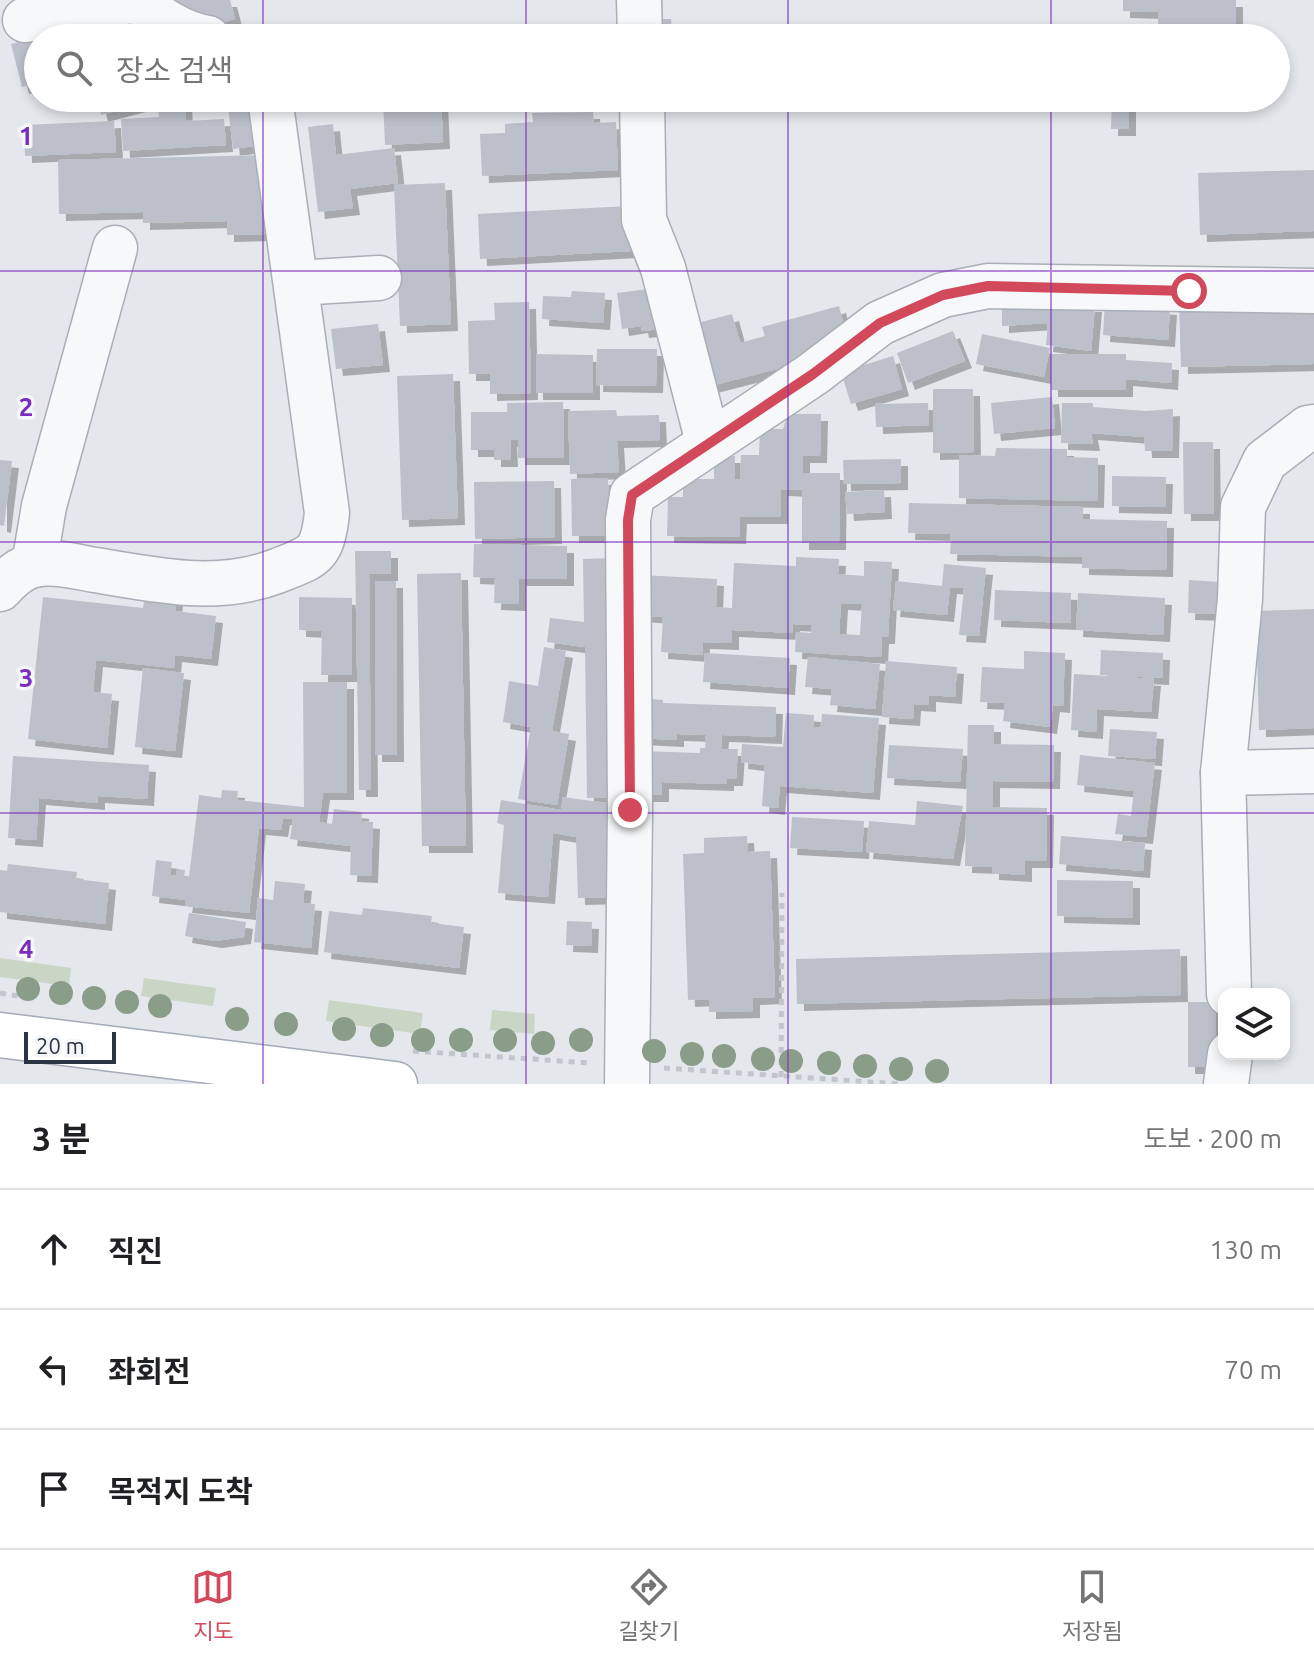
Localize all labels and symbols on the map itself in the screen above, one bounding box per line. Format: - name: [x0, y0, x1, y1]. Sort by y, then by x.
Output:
- text: 1: [19, 121, 33, 150]
- route start: [1171, 273, 1207, 309]
- text: 2: [19, 392, 33, 421]
- text: 3: [19, 663, 33, 692]
- route end: [612, 792, 648, 828]
- text: 4: [19, 934, 33, 963]
- scale bar: [24, 1028, 116, 1064]

